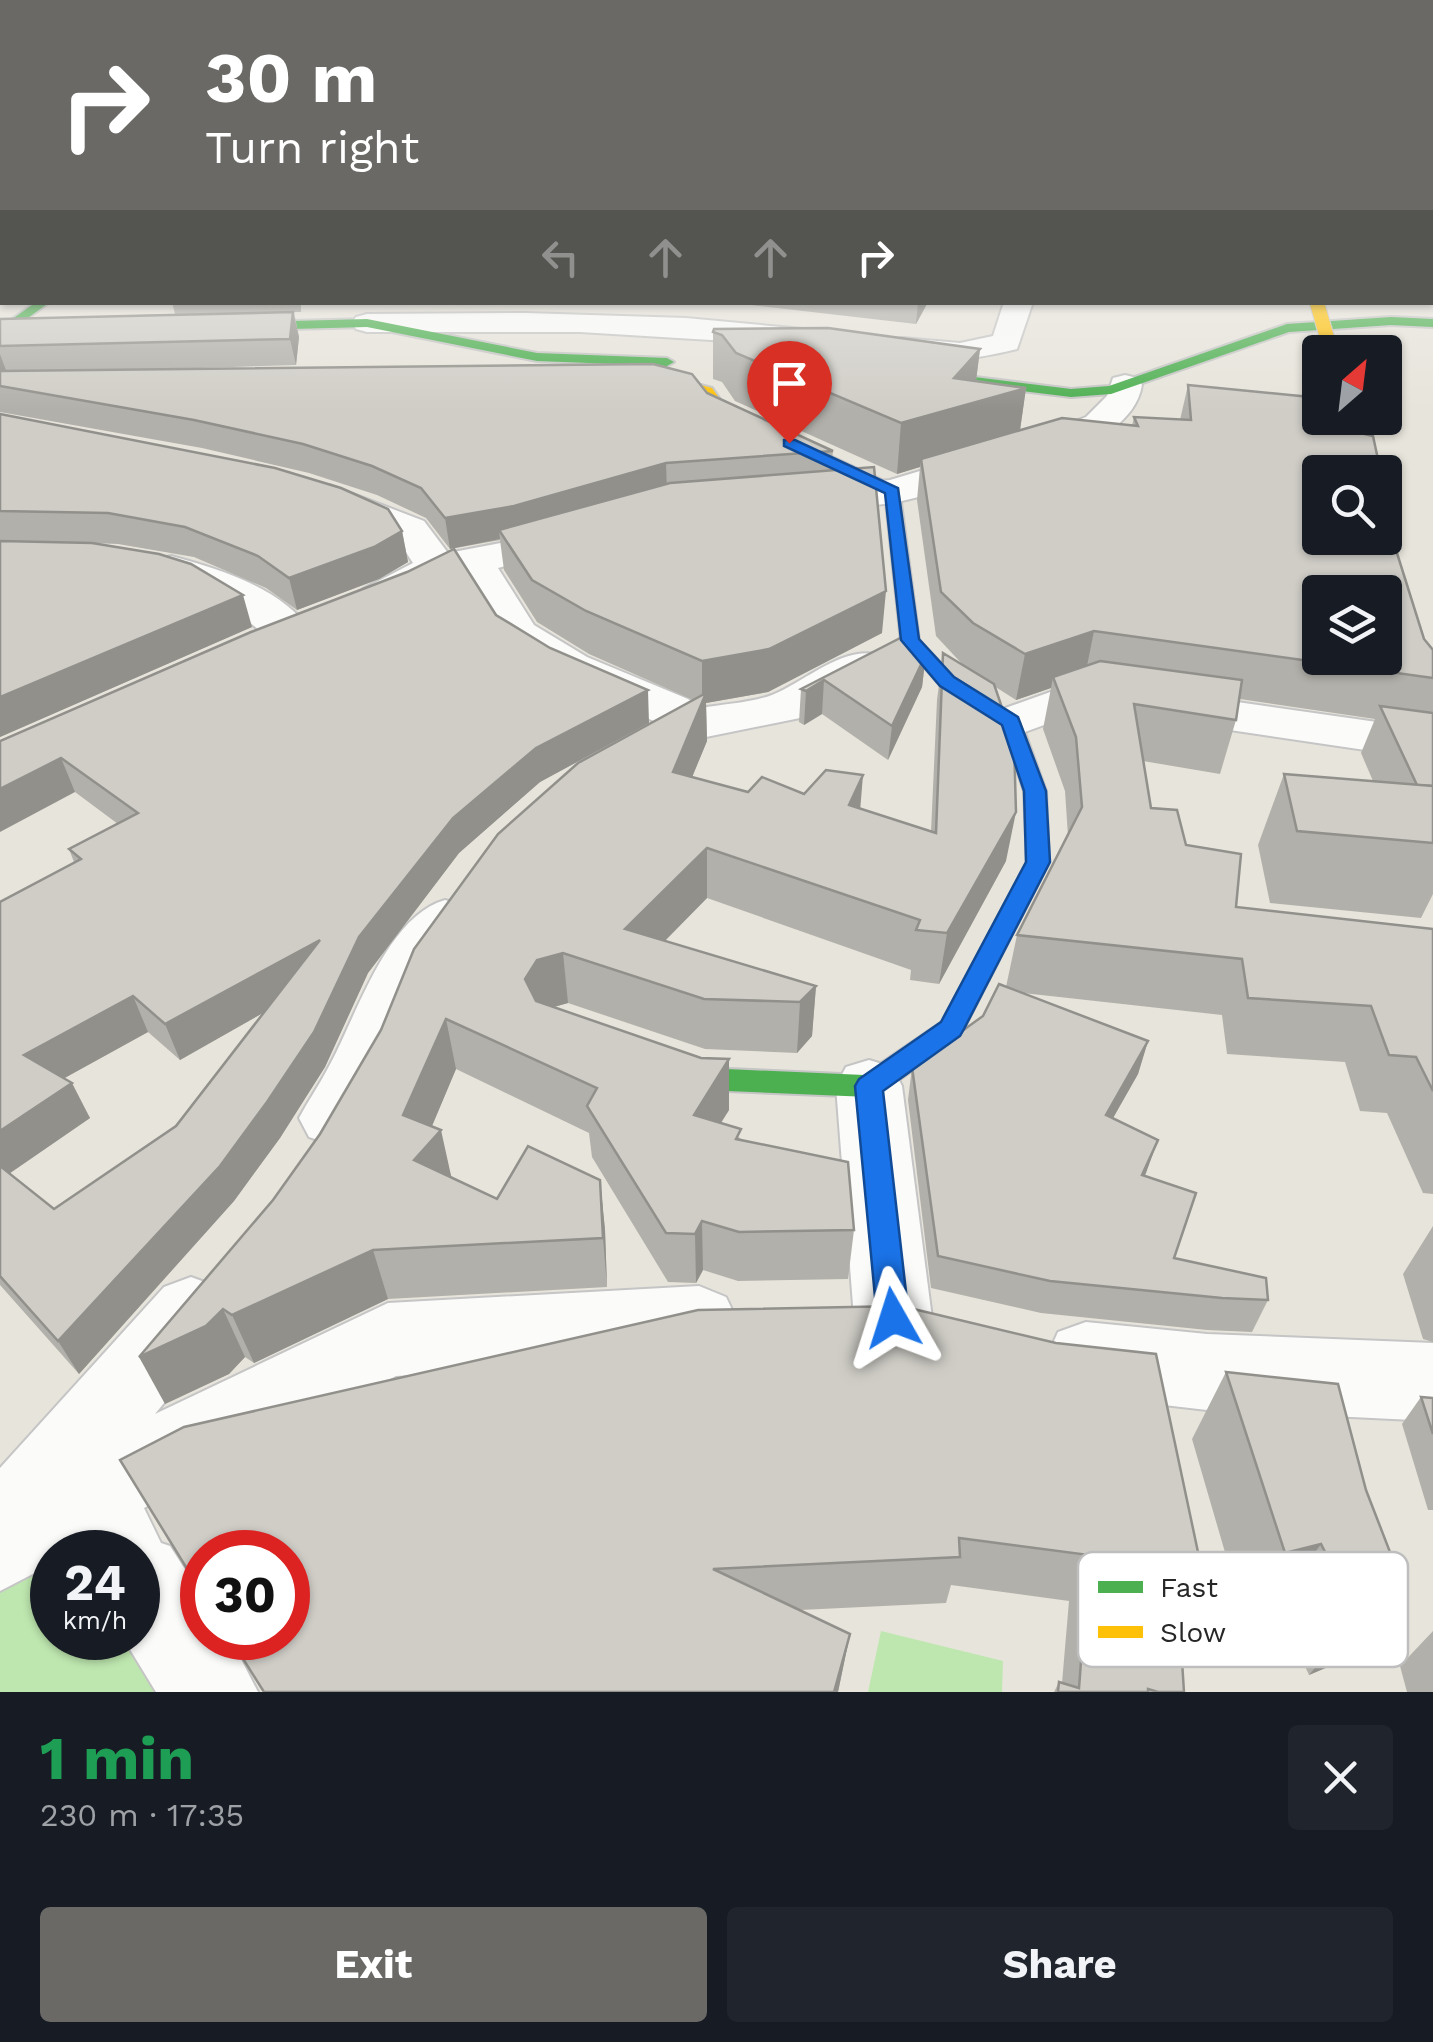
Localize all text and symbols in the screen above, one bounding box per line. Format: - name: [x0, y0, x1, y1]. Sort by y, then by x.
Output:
- text: 30 m: [205, 37, 377, 119]
- icon: right: [40, 40, 170, 170]
- text: Turn right: [205, 121, 419, 174]
- icon: left: [533, 230, 588, 285]
- icon: ahead: [638, 230, 693, 285]
- icon: ahead: [743, 230, 798, 285]
- icon: right: [848, 230, 903, 285]
- north arrow: [1302, 335, 1402, 435]
- map controls: [1302, 335, 1402, 675]
- pin: [747, 341, 832, 444]
- icon: arrive: [762, 356, 817, 411]
- button: search: [1302, 455, 1402, 555]
- button: layers: [1302, 575, 1402, 675]
- position arrow: [841, 1266, 945, 1370]
- speed limit sign: 30: [180, 1530, 310, 1660]
- legend: [1078, 1552, 1408, 1667]
- text: 24: [64, 1553, 126, 1612]
- text: Fast: [1160, 1571, 1218, 1604]
- text: km/h: [63, 1606, 127, 1635]
- text: Slow: [1160, 1616, 1226, 1649]
- text: 1 min: [40, 1723, 194, 1794]
- button: close: [1288, 1725, 1393, 1830]
- text: 230 m · 17:35: [40, 1796, 244, 1834]
- button: Exit: [40, 1907, 707, 2022]
- button: Share: [727, 1907, 1393, 2022]

